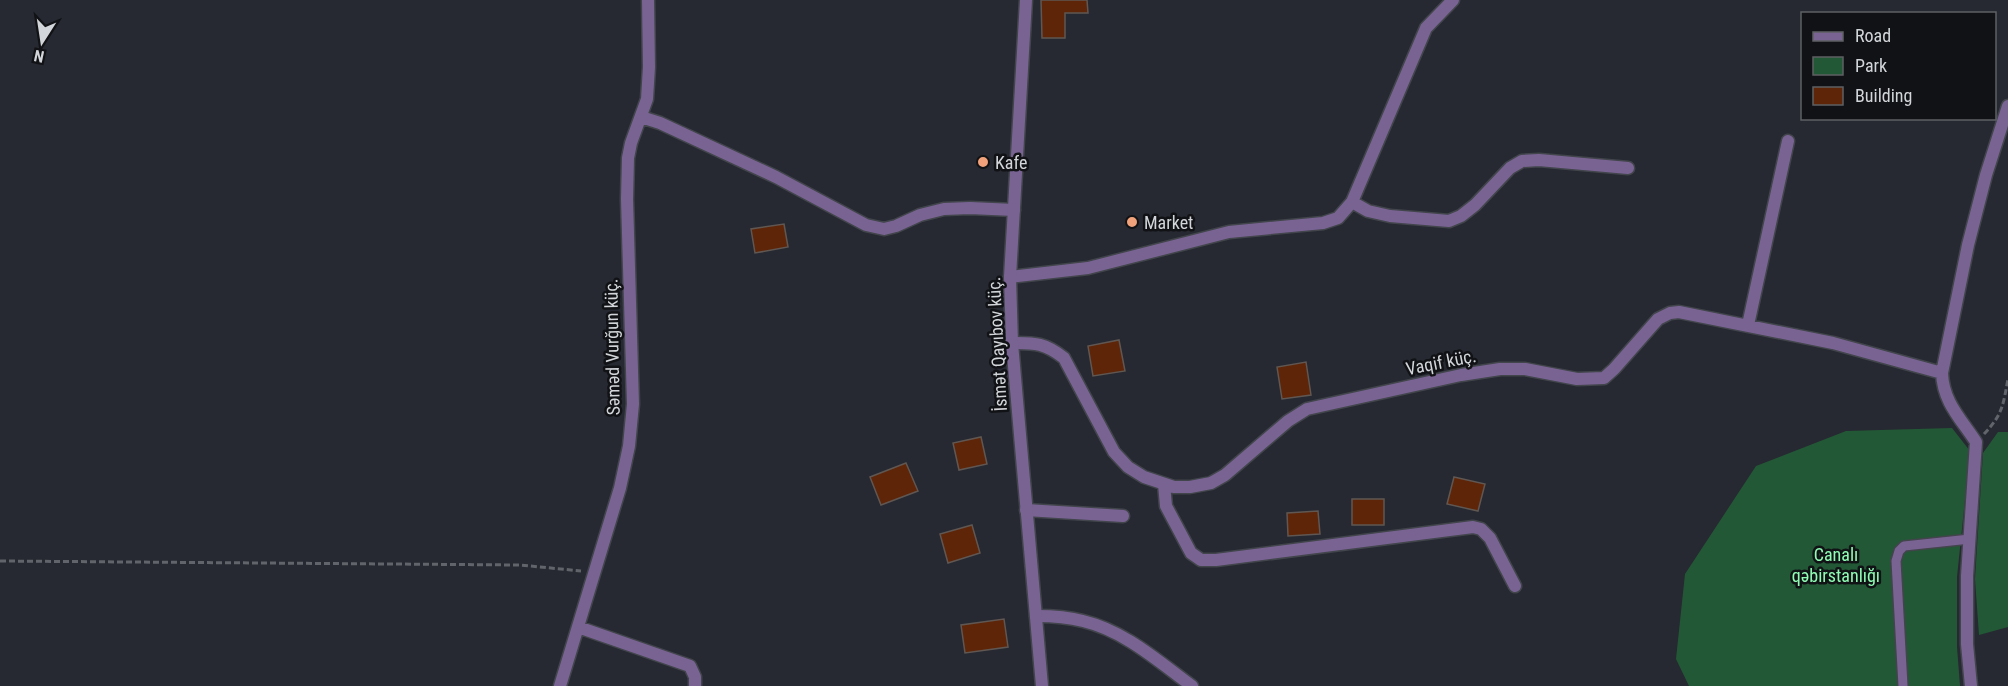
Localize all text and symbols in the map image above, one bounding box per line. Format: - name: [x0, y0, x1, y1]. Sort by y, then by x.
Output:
- north arrow: [12, 12, 72, 72]
- legend: [1801, 12, 1996, 120]
- text: Road: [1855, 25, 1891, 46]
- text: N: [32, 46, 46, 66]
- text: Park: [1855, 55, 1887, 76]
- text: Building: [1855, 85, 1912, 106]
- place label: Kafe: [995, 152, 1027, 173]
- marker: Kafe: [976, 155, 990, 169]
- place label: Market: [1144, 212, 1193, 233]
- marker: Market: [1125, 215, 1139, 229]
- street label: İsmət Qayıbov küç.: [983, 276, 1011, 412]
- street label: Səməd Vurğun küç.: [600, 278, 624, 416]
- street label: Vaqif küç.: [1404, 345, 1478, 379]
- park label: Canalı qəbirstanlığı: [1792, 544, 1880, 586]

